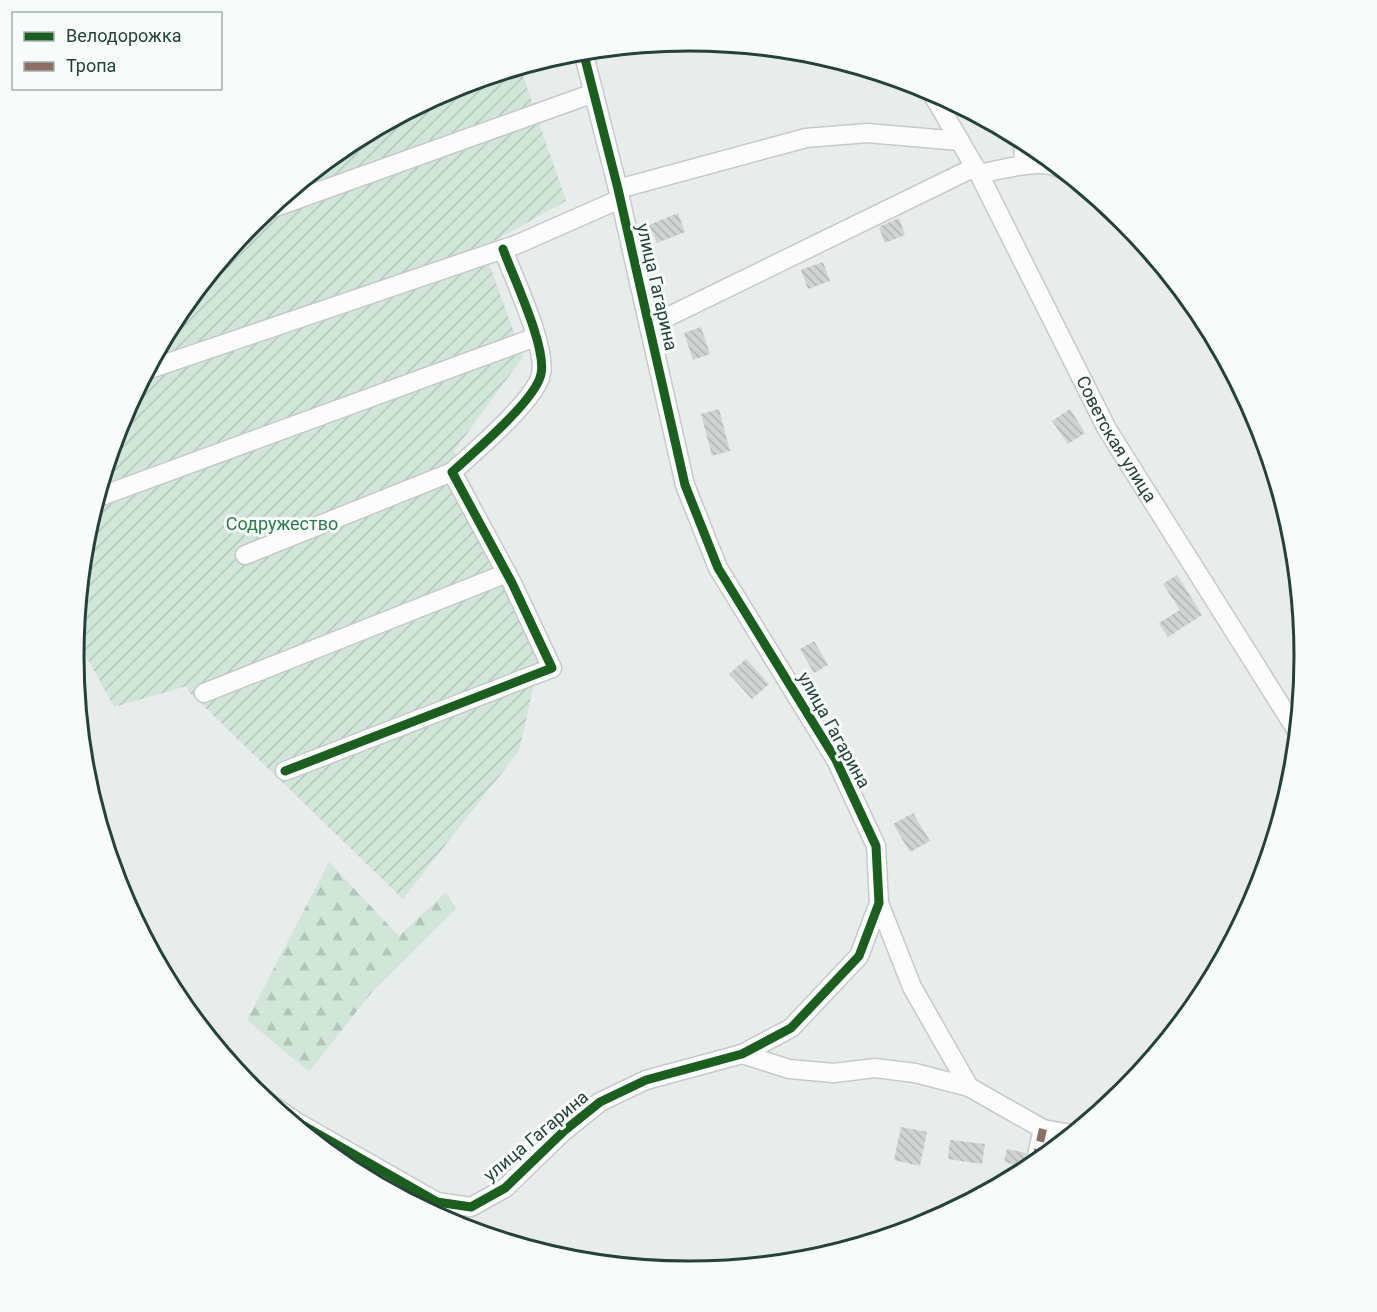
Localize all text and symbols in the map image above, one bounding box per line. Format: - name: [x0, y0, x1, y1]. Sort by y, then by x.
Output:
- legend: [12, 12, 222, 90]
- text: Велодорожка: [66, 25, 181, 46]
- text: Тропа: [66, 55, 116, 76]
- street label: улица Гагарина: [633, 221, 682, 353]
- street label: Советская улица: [1072, 372, 1161, 506]
- park label: Содружество: [226, 513, 338, 534]
- street label: улица Гагарина: [794, 668, 875, 792]
- street label: улица Гагарина: [479, 1086, 592, 1185]

